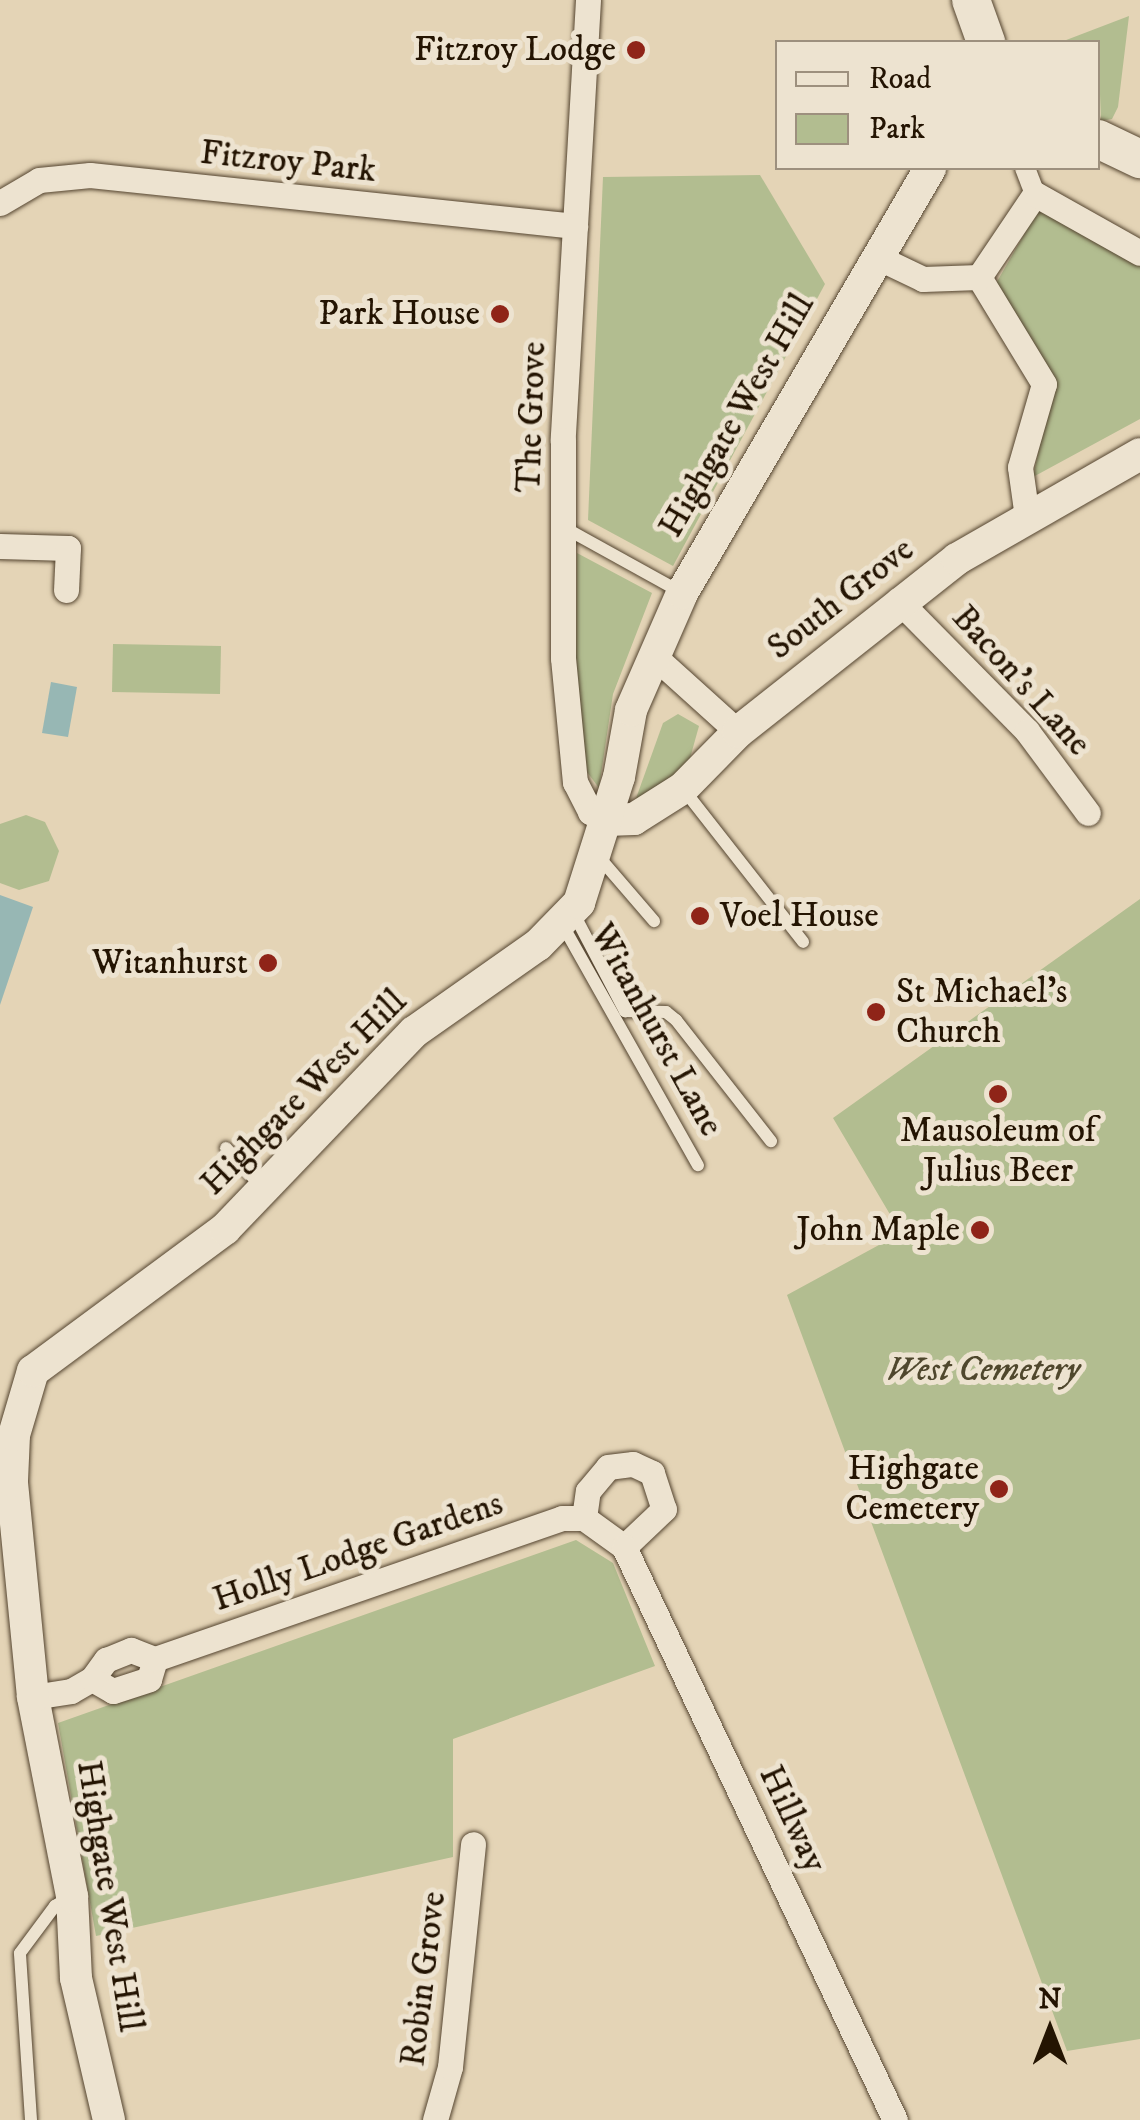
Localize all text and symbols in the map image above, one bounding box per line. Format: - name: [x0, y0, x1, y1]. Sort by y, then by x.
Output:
- place label: Fitzroy Lodge: [414, 29, 616, 71]
- marker: Fitzroy Lodge: [625, 39, 647, 61]
- legend: [775, 40, 1100, 170]
- text: Road: [869, 61, 931, 98]
- text: Park: [869, 111, 925, 148]
- street label: Fitzroy Park: [198, 132, 378, 192]
- street label: Highgate West Hill: [650, 287, 824, 545]
- place label: Park House: [318, 293, 480, 335]
- marker: Park House: [489, 303, 511, 325]
- street label: The Grove: [508, 341, 556, 493]
- street label: South Grove: [760, 529, 922, 669]
- street label: Bacon's Lane: [943, 597, 1099, 765]
- place label: Voel House: [720, 895, 879, 937]
- marker: Voel House: [689, 905, 711, 927]
- street label: Witanhurst Lane: [580, 916, 732, 1144]
- place label: Witanhurst: [92, 942, 248, 984]
- marker: Witanhurst: [257, 952, 279, 974]
- place label: St Michael's Church: [896, 971, 1068, 1053]
- street label: Highgate West Hill: [192, 981, 416, 1205]
- marker: St Michael's Church: [865, 1001, 887, 1023]
- marker: Mausoleum of Julius Beer: [987, 1083, 1009, 1105]
- place label: Mausoleum of Julius Beer: [900, 1110, 1096, 1192]
- place label: John Maple: [797, 1209, 960, 1251]
- marker: John Maple: [969, 1219, 991, 1241]
- park label: West Cemetery: [886, 1349, 1080, 1391]
- place label: Highgate Cemetery: [845, 1448, 979, 1530]
- marker: Highgate Cemetery: [988, 1478, 1010, 1500]
- street label: Holly Lodge Gardens: [208, 1483, 508, 1621]
- street label: Highgate West Hill: [67, 1758, 151, 2034]
- street label: Hillway: [749, 1759, 835, 1879]
- street label: Robin Grove: [392, 1889, 456, 2069]
- north arrow: [1000, 1980, 1100, 2080]
- text: N: [1039, 1982, 1061, 2017]

